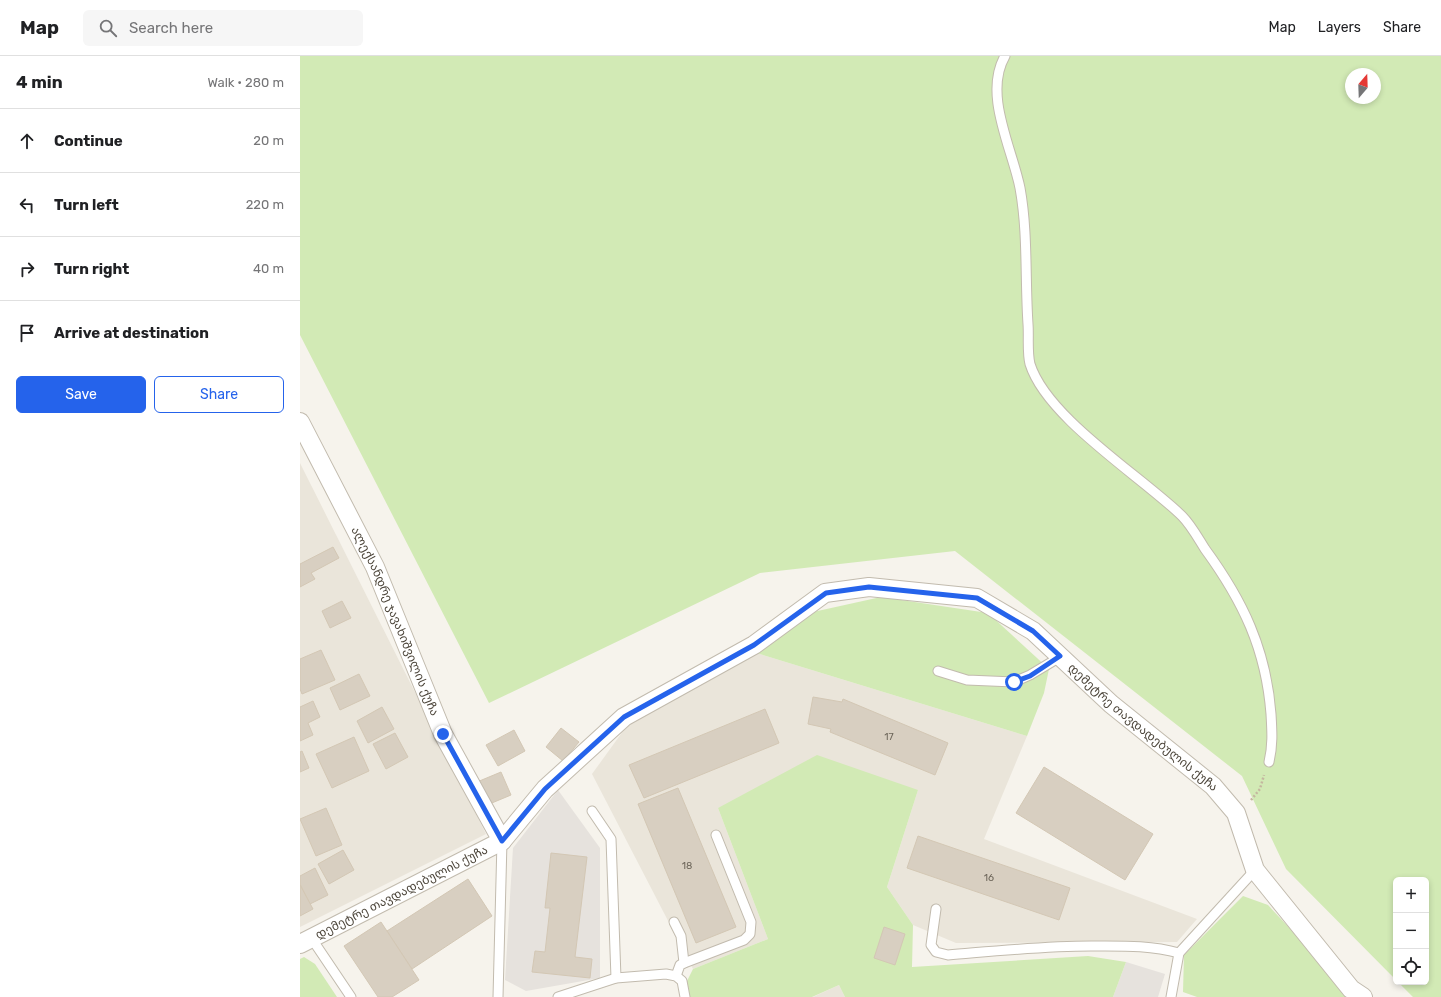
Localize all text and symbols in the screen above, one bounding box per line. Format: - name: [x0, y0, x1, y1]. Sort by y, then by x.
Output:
- search box: [83, 10, 363, 46]
- text: Map: [20, 16, 59, 39]
- icon: search: [97, 17, 119, 39]
- text: Search here: [129, 19, 213, 37]
- text: Map: [1269, 19, 1296, 36]
- text: Layers: [1318, 19, 1361, 36]
- text: Share: [1383, 19, 1421, 36]
- north arrow: [1345, 68, 1381, 104]
- text: 4 min: [16, 72, 63, 92]
- text: Walk · 280 m: [207, 75, 284, 90]
- icon: ahead: [16, 130, 38, 152]
- text: Continue: [54, 132, 123, 150]
- text: 20 m: [253, 133, 284, 148]
- icon: left: [16, 194, 38, 216]
- text: Turn left: [54, 196, 119, 214]
- text: 220 m: [246, 197, 284, 212]
- icon: right: [16, 258, 38, 280]
- text: Turn right: [54, 260, 129, 278]
- text: 40 m: [253, 261, 284, 276]
- icon: arrive: [16, 322, 38, 344]
- text: Arrive at destination: [54, 324, 209, 342]
- button: Save: [16, 376, 146, 413]
- button: Share: [154, 376, 284, 413]
- street label: ალექსანდრე ჯავახიშვილის ქუჩა: [348, 524, 442, 718]
- street label: დემეტრე თავდადებულის ქუჩა: [1064, 660, 1221, 794]
- route start: [1005, 673, 1023, 691]
- route end: [434, 725, 452, 743]
- house number: 17: [884, 731, 894, 743]
- street label: დემეტრე თავდადებულის ქუჩა: [313, 842, 490, 943]
- house number: 18: [682, 860, 692, 872]
- house number: 16: [984, 872, 994, 884]
- map controls: [1393, 877, 1429, 985]
- button: +: [1393, 877, 1429, 913]
- button: −: [1393, 913, 1429, 949]
- button: locate: [1393, 949, 1429, 985]

